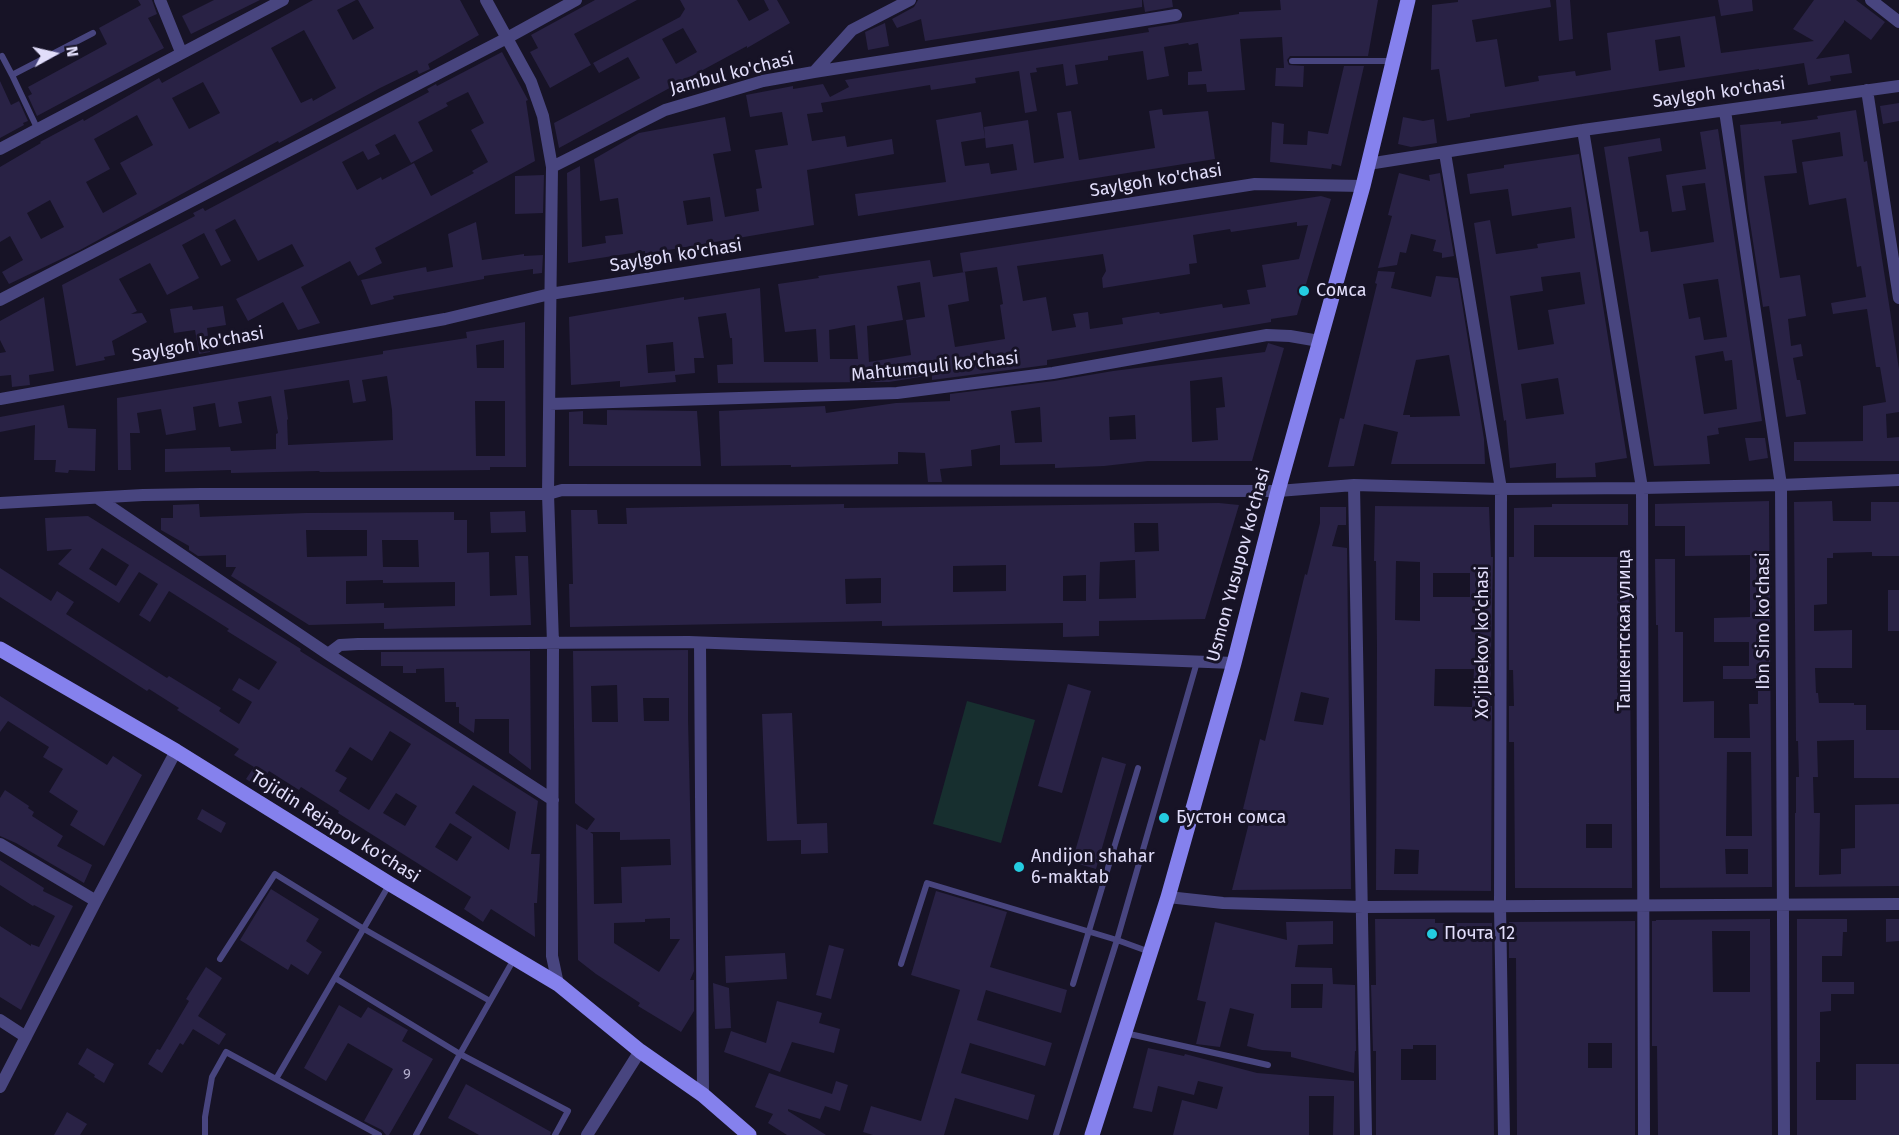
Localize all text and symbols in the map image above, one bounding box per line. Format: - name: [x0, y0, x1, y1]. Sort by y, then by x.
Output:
- north arrow: [24, 24, 84, 84]
- text: N: [62, 45, 82, 58]
- street label: Jambul ko'chasi: [668, 48, 796, 100]
- street label: Saylgoh ko'chasi: [1651, 73, 1787, 113]
- street label: Saylgoh ko'chasi: [1088, 160, 1224, 202]
- street label: Saylgoh ko'chasi: [608, 235, 744, 277]
- place label: Сомса: [1316, 280, 1367, 302]
- marker: Сомса: [1297, 284, 1311, 298]
- street label: Saylgoh ko'chasi: [130, 323, 266, 367]
- street label: Mahtumquli ko'chasi: [850, 347, 1020, 387]
- street label: Usmon Yusupov ko'chasi: [1203, 466, 1275, 664]
- street label: Ташкентская улица: [1614, 549, 1636, 711]
- street label: Ibn Sino ko'chasi: [1753, 552, 1775, 690]
- street label: Xo'jibekov ko'chasi: [1472, 566, 1494, 718]
- street label: Tojidin Rejapov ko'chasi: [246, 766, 424, 888]
- place label: Бустон сомса: [1176, 807, 1286, 829]
- marker: Бустон сомса: [1157, 811, 1171, 825]
- place label: Andijon shahar 6-maktab: [1031, 846, 1155, 888]
- marker: Andijon shahar 6-maktab: [1012, 860, 1026, 874]
- place label: Почта 12: [1444, 923, 1515, 945]
- marker: Почта 12: [1425, 927, 1439, 941]
- house number: 9: [403, 1066, 411, 1084]

